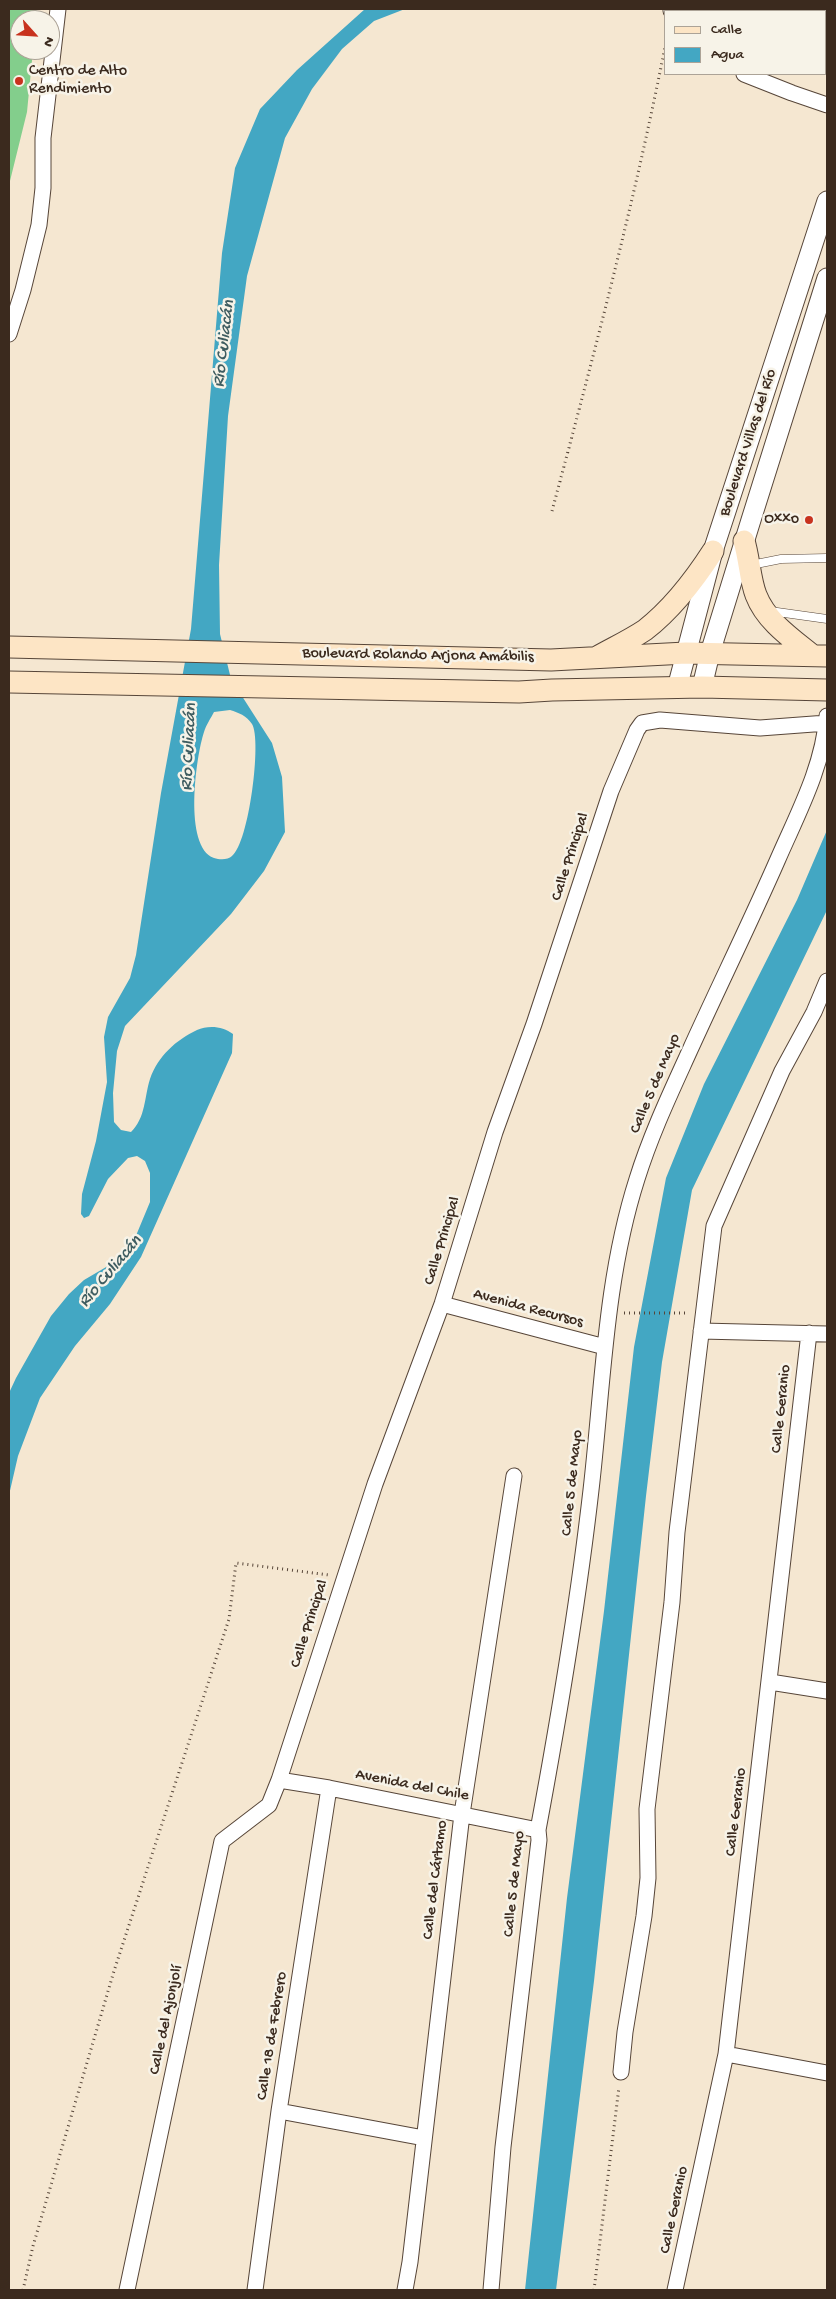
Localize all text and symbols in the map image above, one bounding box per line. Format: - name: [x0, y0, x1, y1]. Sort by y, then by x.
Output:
- north arrow: [10, 10, 60, 60]
- legend: [664, 10, 826, 75]
- text: Calle: [711, 21, 742, 39]
- text: N: [38, 34, 58, 49]
- text: Agua: [711, 46, 744, 64]
- place label: Centro de Alto Rendimiento: [29, 62, 127, 100]
- marker: Centro de Alto Rendimiento: [13, 75, 25, 87]
- water label: Río Culiacán: [209, 299, 241, 389]
- street label: Boulevard Villas del Río: [716, 367, 782, 519]
- place label: Oxxo: [764, 510, 799, 530]
- marker: Oxxo: [803, 514, 815, 526]
- street label: Boulevard Rolando Arjona Amábilis: [302, 644, 534, 668]
- water label: Río Culiacán: [177, 703, 203, 791]
- street label: Calle Principal: [548, 811, 594, 903]
- street label: Calle 5 de Mayo: [626, 1031, 686, 1137]
- street label: Calle Principal: [420, 1194, 466, 1288]
- water label: Río Culiacán: [75, 1231, 147, 1313]
- street label: Avenida Recursos: [471, 1285, 585, 1333]
- street label: Calle Geranio: [768, 1364, 796, 1454]
- street label: Calle 5 de Mayo: [558, 1429, 588, 1537]
- street label: Calle Principal: [287, 1578, 333, 1670]
- street label: Avenida del Chile: [354, 1766, 470, 1806]
- street label: Calle Geranio: [722, 1767, 752, 1857]
- street label: Calle del Cártamo: [419, 1819, 453, 1941]
- street label: Calle 5 de Mayo: [500, 1830, 530, 1938]
- street label: Calle del Ajonjolí: [146, 1963, 188, 2077]
- street label: Calle 18 de Febrero: [253, 1970, 293, 2102]
- street label: Calle Geranio: [656, 2165, 694, 2255]

